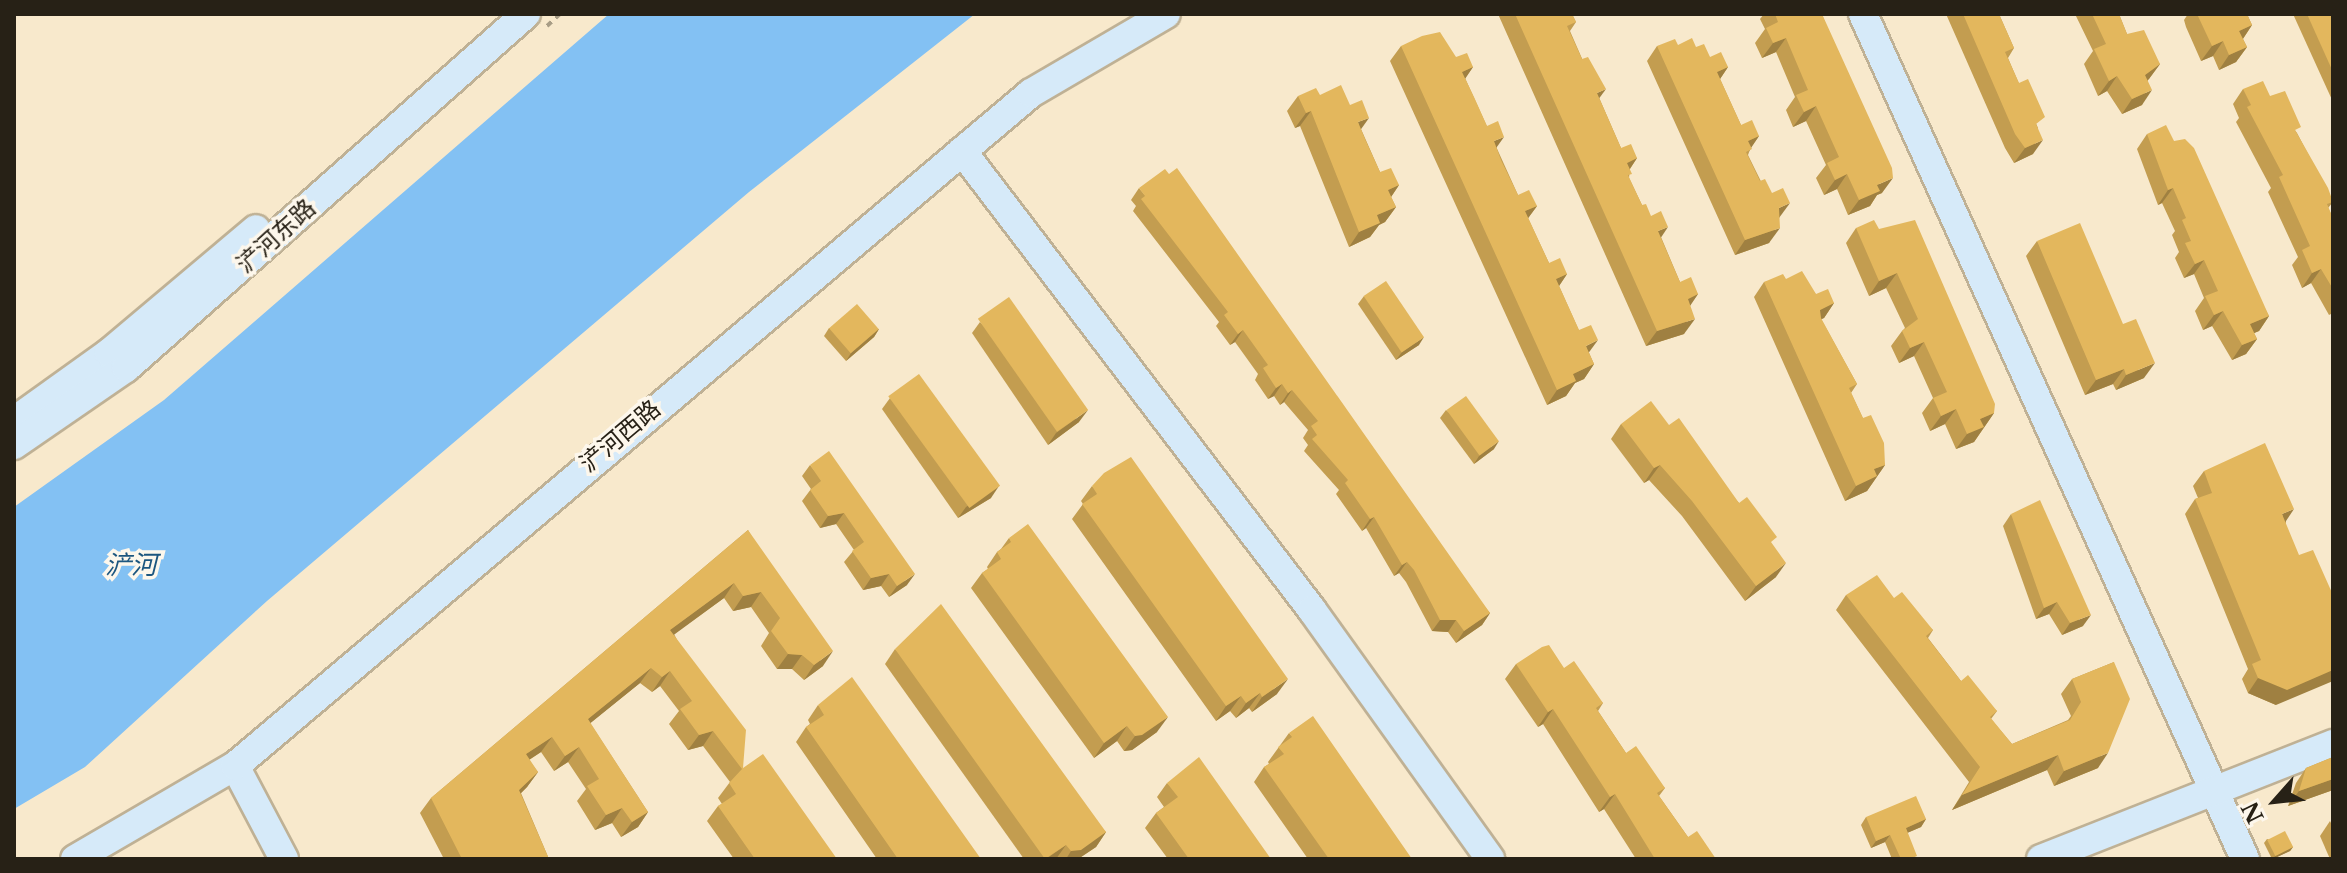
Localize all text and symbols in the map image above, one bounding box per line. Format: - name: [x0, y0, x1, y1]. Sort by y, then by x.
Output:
- street label: 浐河东路: [231, 193, 321, 279]
- street label: 浐河西路: [574, 394, 666, 478]
- water label: 浐河: [105, 550, 157, 582]
- north arrow: [2235, 761, 2315, 841]
- text: N: [2236, 797, 2270, 827]

